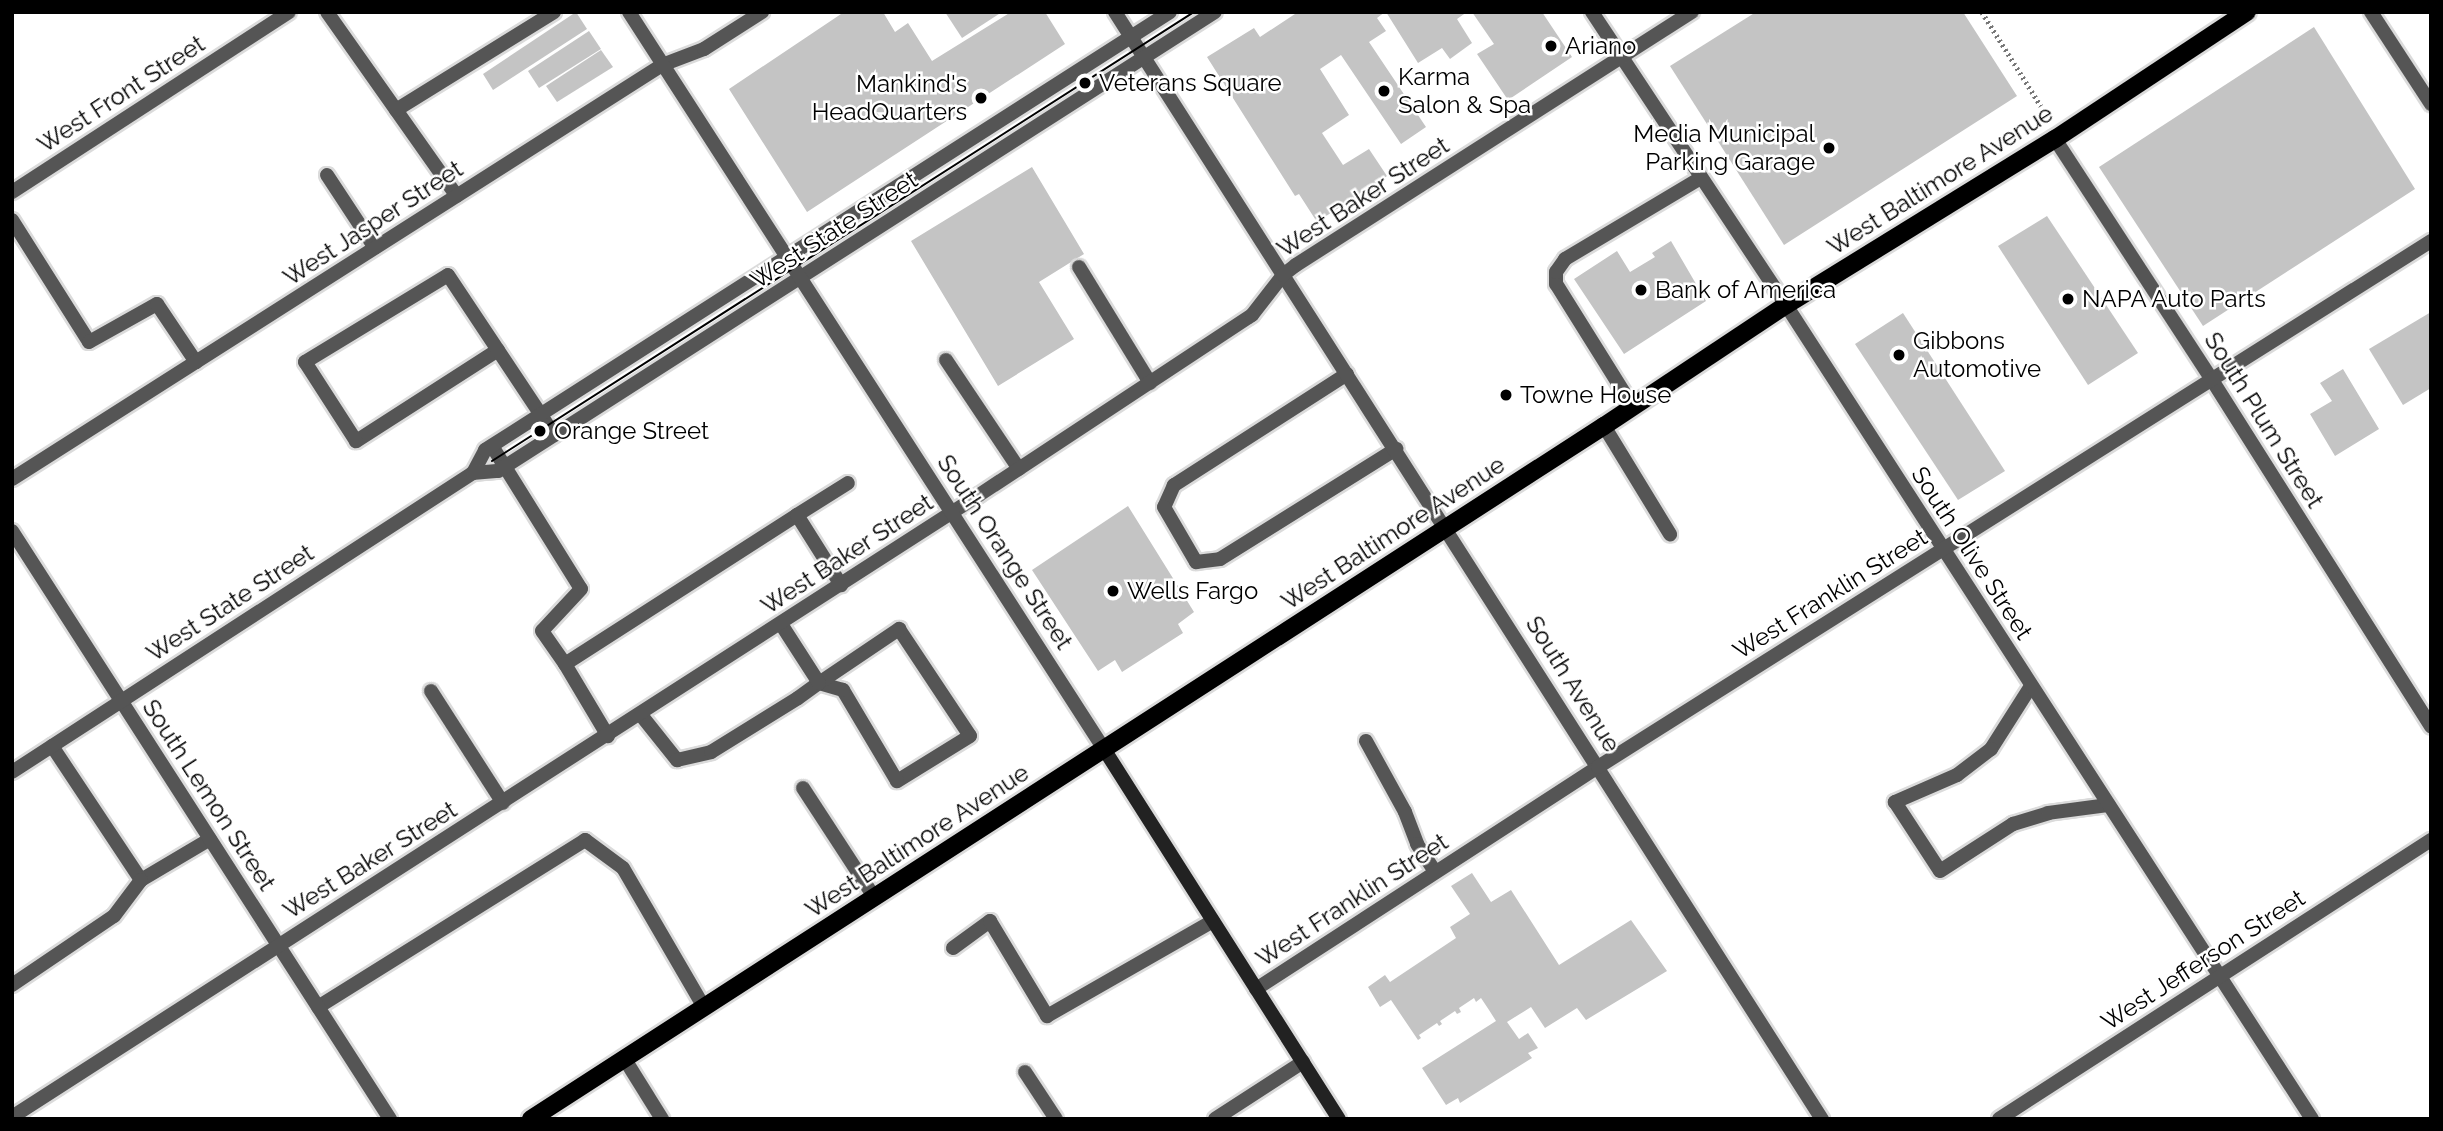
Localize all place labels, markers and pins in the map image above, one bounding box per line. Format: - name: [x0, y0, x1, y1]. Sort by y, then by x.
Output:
- place label: Ariano: [1565, 32, 1636, 60]
- marker: Ariano: [1543, 38, 1559, 54]
- place label: Karma Salon & Spa: [1398, 63, 1531, 119]
- place label: Veterans Square: [1099, 69, 1282, 97]
- place label: Mankind's HeadQuarters: [812, 70, 967, 126]
- marker: Veterans Square: [1077, 75, 1093, 91]
- marker: Karma Salon & Spa: [1376, 83, 1392, 99]
- marker: Mankind's HeadQuarters: [973, 90, 989, 106]
- place label: Media Municipal Parking Garage: [1633, 120, 1815, 176]
- marker: Media Municipal Parking Garage: [1821, 140, 1837, 156]
- place label: Bank of America: [1655, 276, 1837, 304]
- marker: Bank of America: [1633, 282, 1649, 298]
- place label: NAPA Auto Parts: [2082, 285, 2267, 313]
- marker: NAPA Auto Parts: [2060, 291, 2076, 307]
- place label: Gibbons Automotive: [1913, 327, 2041, 383]
- marker: Gibbons Automotive: [1891, 347, 1907, 363]
- place label: Towne House: [1520, 381, 1671, 409]
- marker: Towne House: [1498, 387, 1514, 403]
- place label: Orange Street: [554, 417, 709, 445]
- marker: Orange Street: [532, 423, 548, 439]
- place label: Wells Fargo: [1127, 577, 1258, 605]
- marker: Wells Fargo: [1105, 583, 1121, 599]

